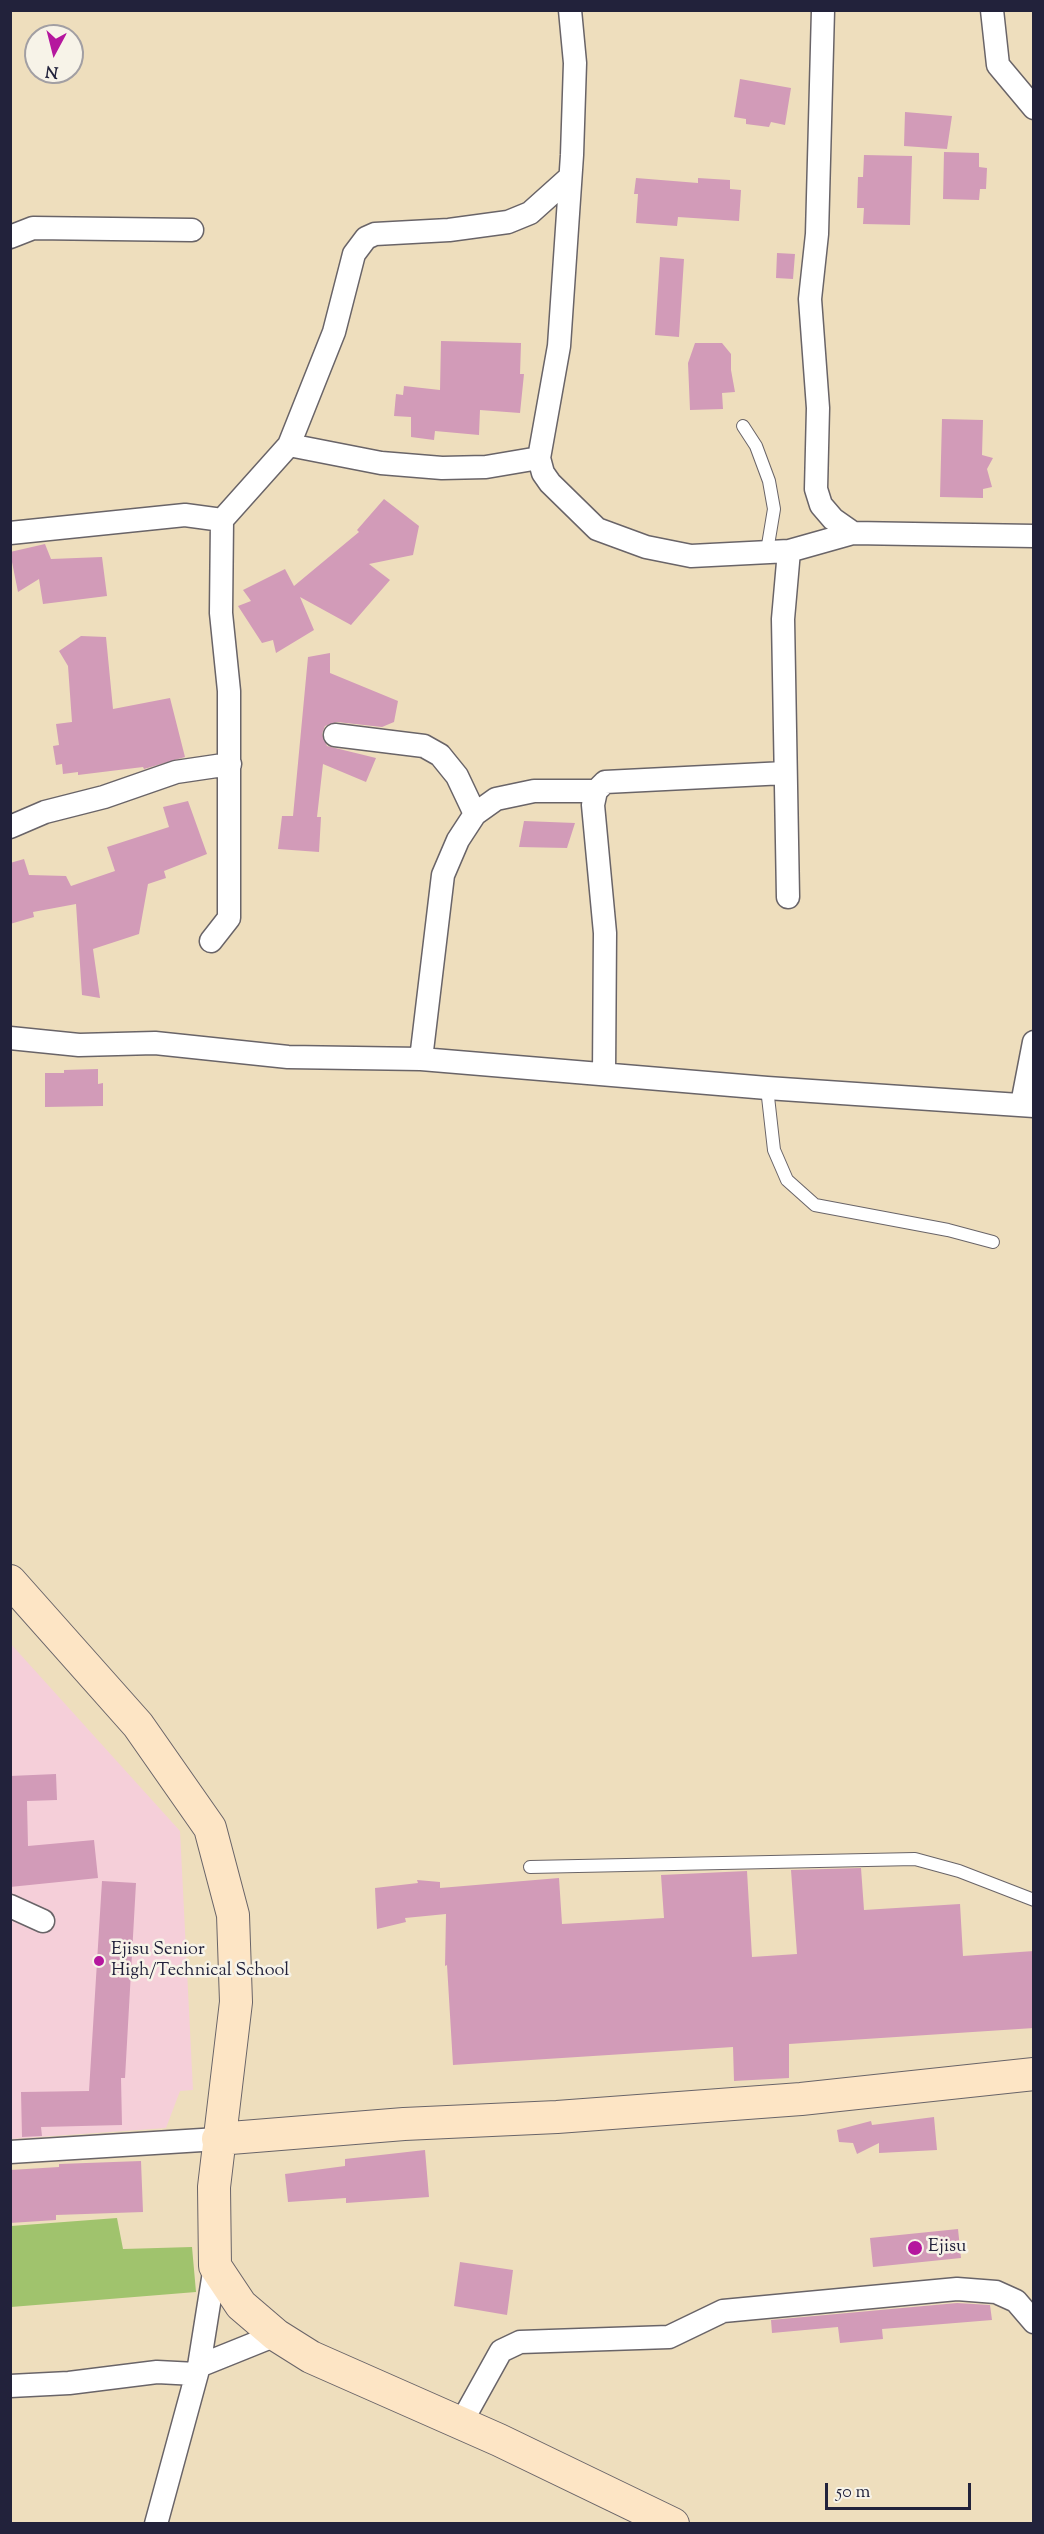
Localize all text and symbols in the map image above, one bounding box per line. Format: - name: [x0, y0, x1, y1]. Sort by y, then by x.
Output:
- north arrow: [24, 24, 84, 84]
- text: N: [44, 58, 60, 83]
- place label: Ejisu Senior High/Technical School: [111, 1940, 289, 1982]
- marker: Ejisu Senior High/Technical School: [92, 1954, 106, 1968]
- place label: Ejisu: [928, 2237, 966, 2259]
- marker: Ejisu: [906, 2239, 924, 2257]
- scale bar: [828, 2471, 974, 2509]
- text: 50 m: [836, 2480, 870, 2506]

